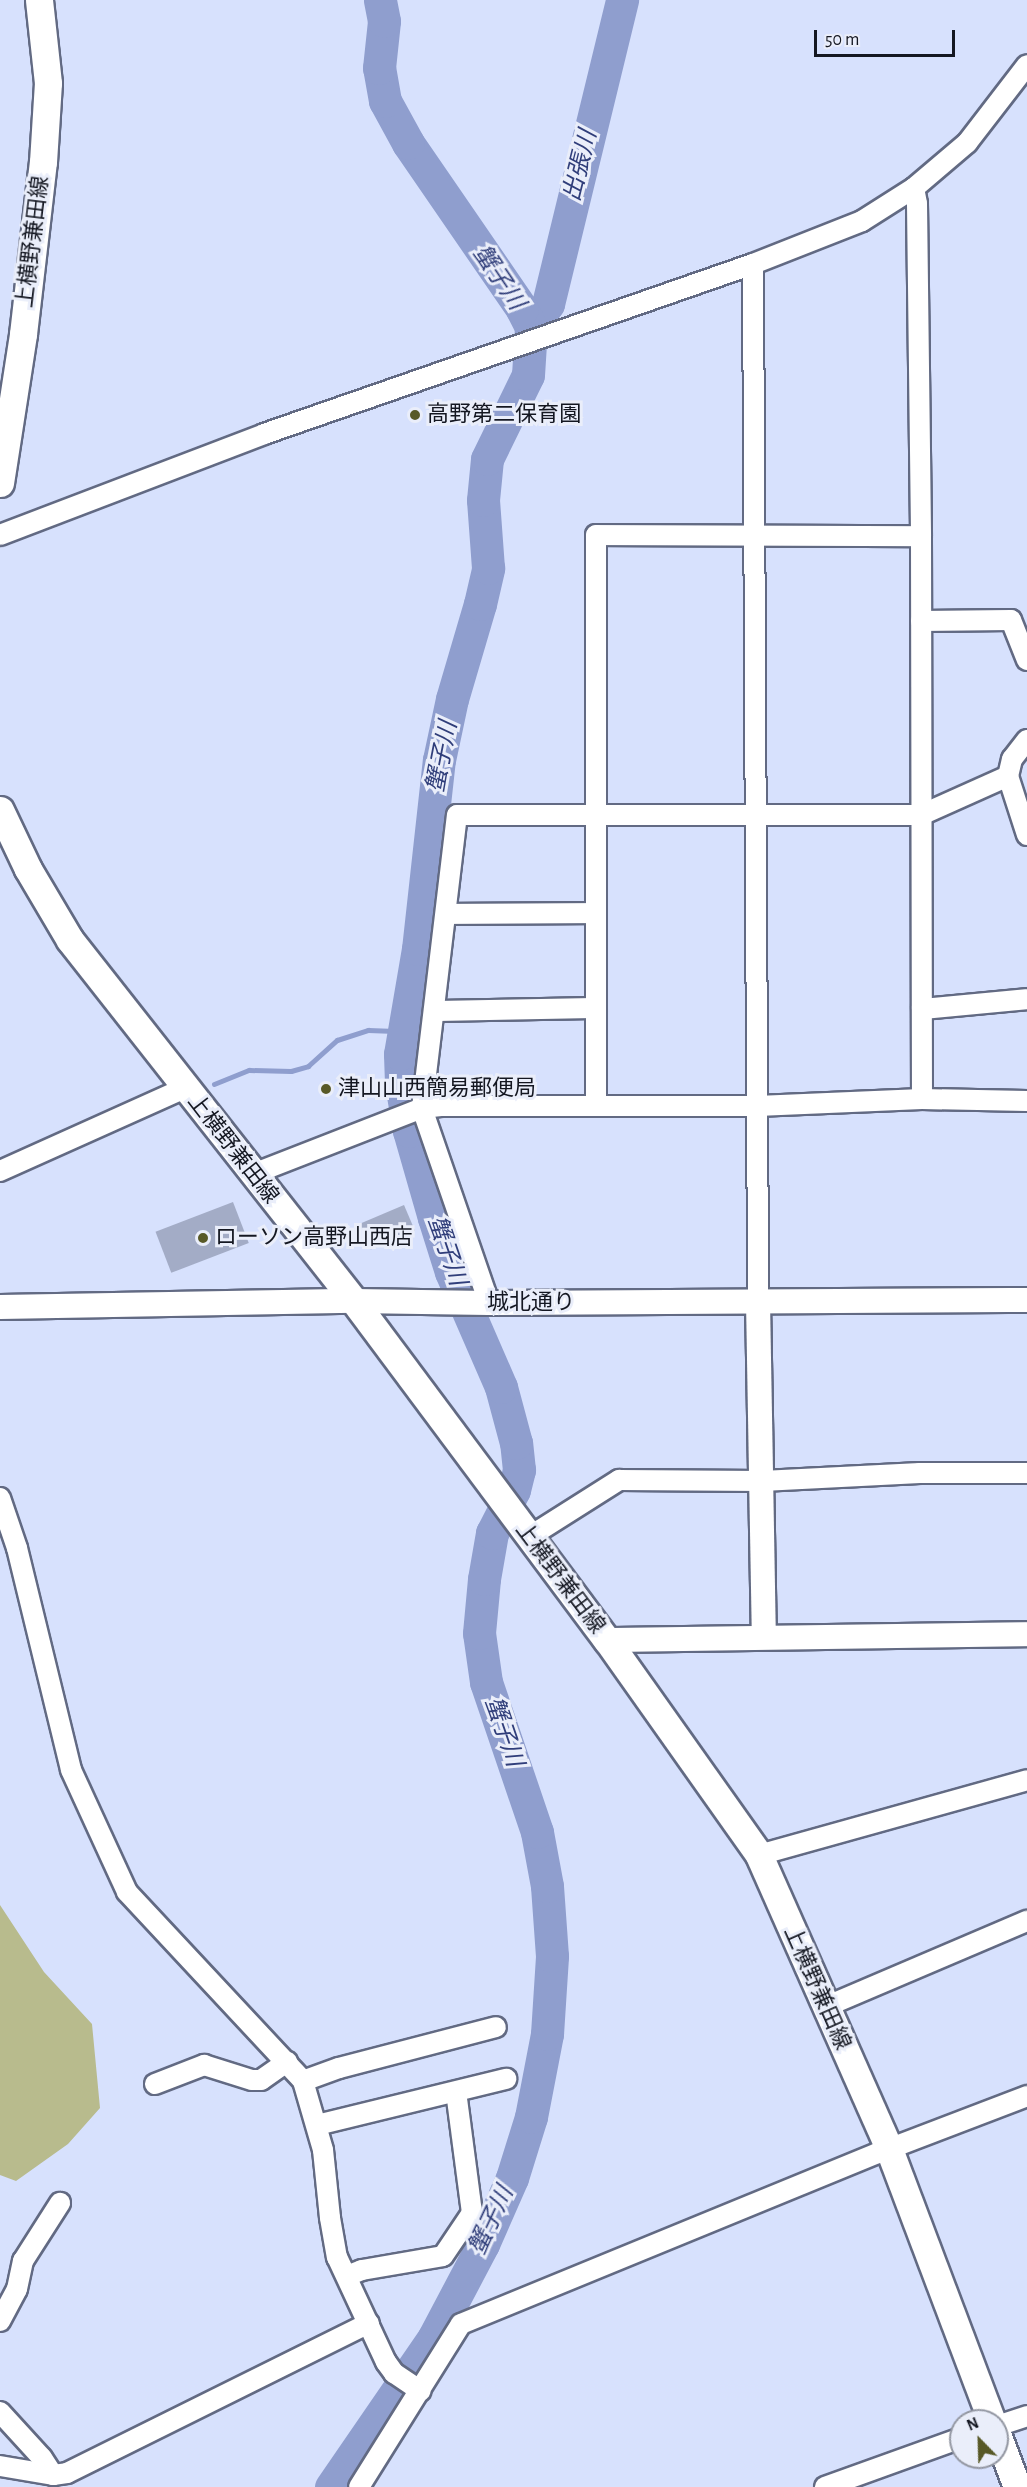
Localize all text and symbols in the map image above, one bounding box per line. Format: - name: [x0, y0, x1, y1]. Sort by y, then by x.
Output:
- scale bar: [817, 18, 958, 56]
- text: 50 m: [825, 31, 859, 49]
- water label: 出張川: [558, 128, 604, 204]
- street label: 上横野兼田線: [12, 175, 54, 309]
- water label: 蟹子川: [466, 240, 530, 316]
- place label: 高野第二保育園: [427, 402, 581, 428]
- marker: 高野第二保育園: [408, 408, 422, 422]
- water label: 蟹子川: [422, 719, 464, 795]
- place label: 津山山西簡易郵便局: [338, 1076, 536, 1102]
- marker: 津山山西簡易郵便局: [319, 1082, 333, 1096]
- street label: 上横野兼田線: [182, 1089, 284, 1209]
- water label: 蟹子川: [421, 1212, 471, 1290]
- place label: ローソン高野山西店: [215, 1225, 413, 1251]
- marker: ローソン高野山西店: [196, 1231, 210, 1245]
- street label: 城北通り: [487, 1290, 575, 1316]
- street label: 上横野兼田線: [510, 1517, 610, 1639]
- water label: 蟹子川: [478, 1693, 528, 1771]
- street label: 上横野兼田線: [778, 1922, 856, 2054]
- water label: 蟹子川: [464, 2182, 520, 2260]
- north arrow: [949, 2409, 1009, 2469]
- text: N: [965, 2415, 981, 2434]

